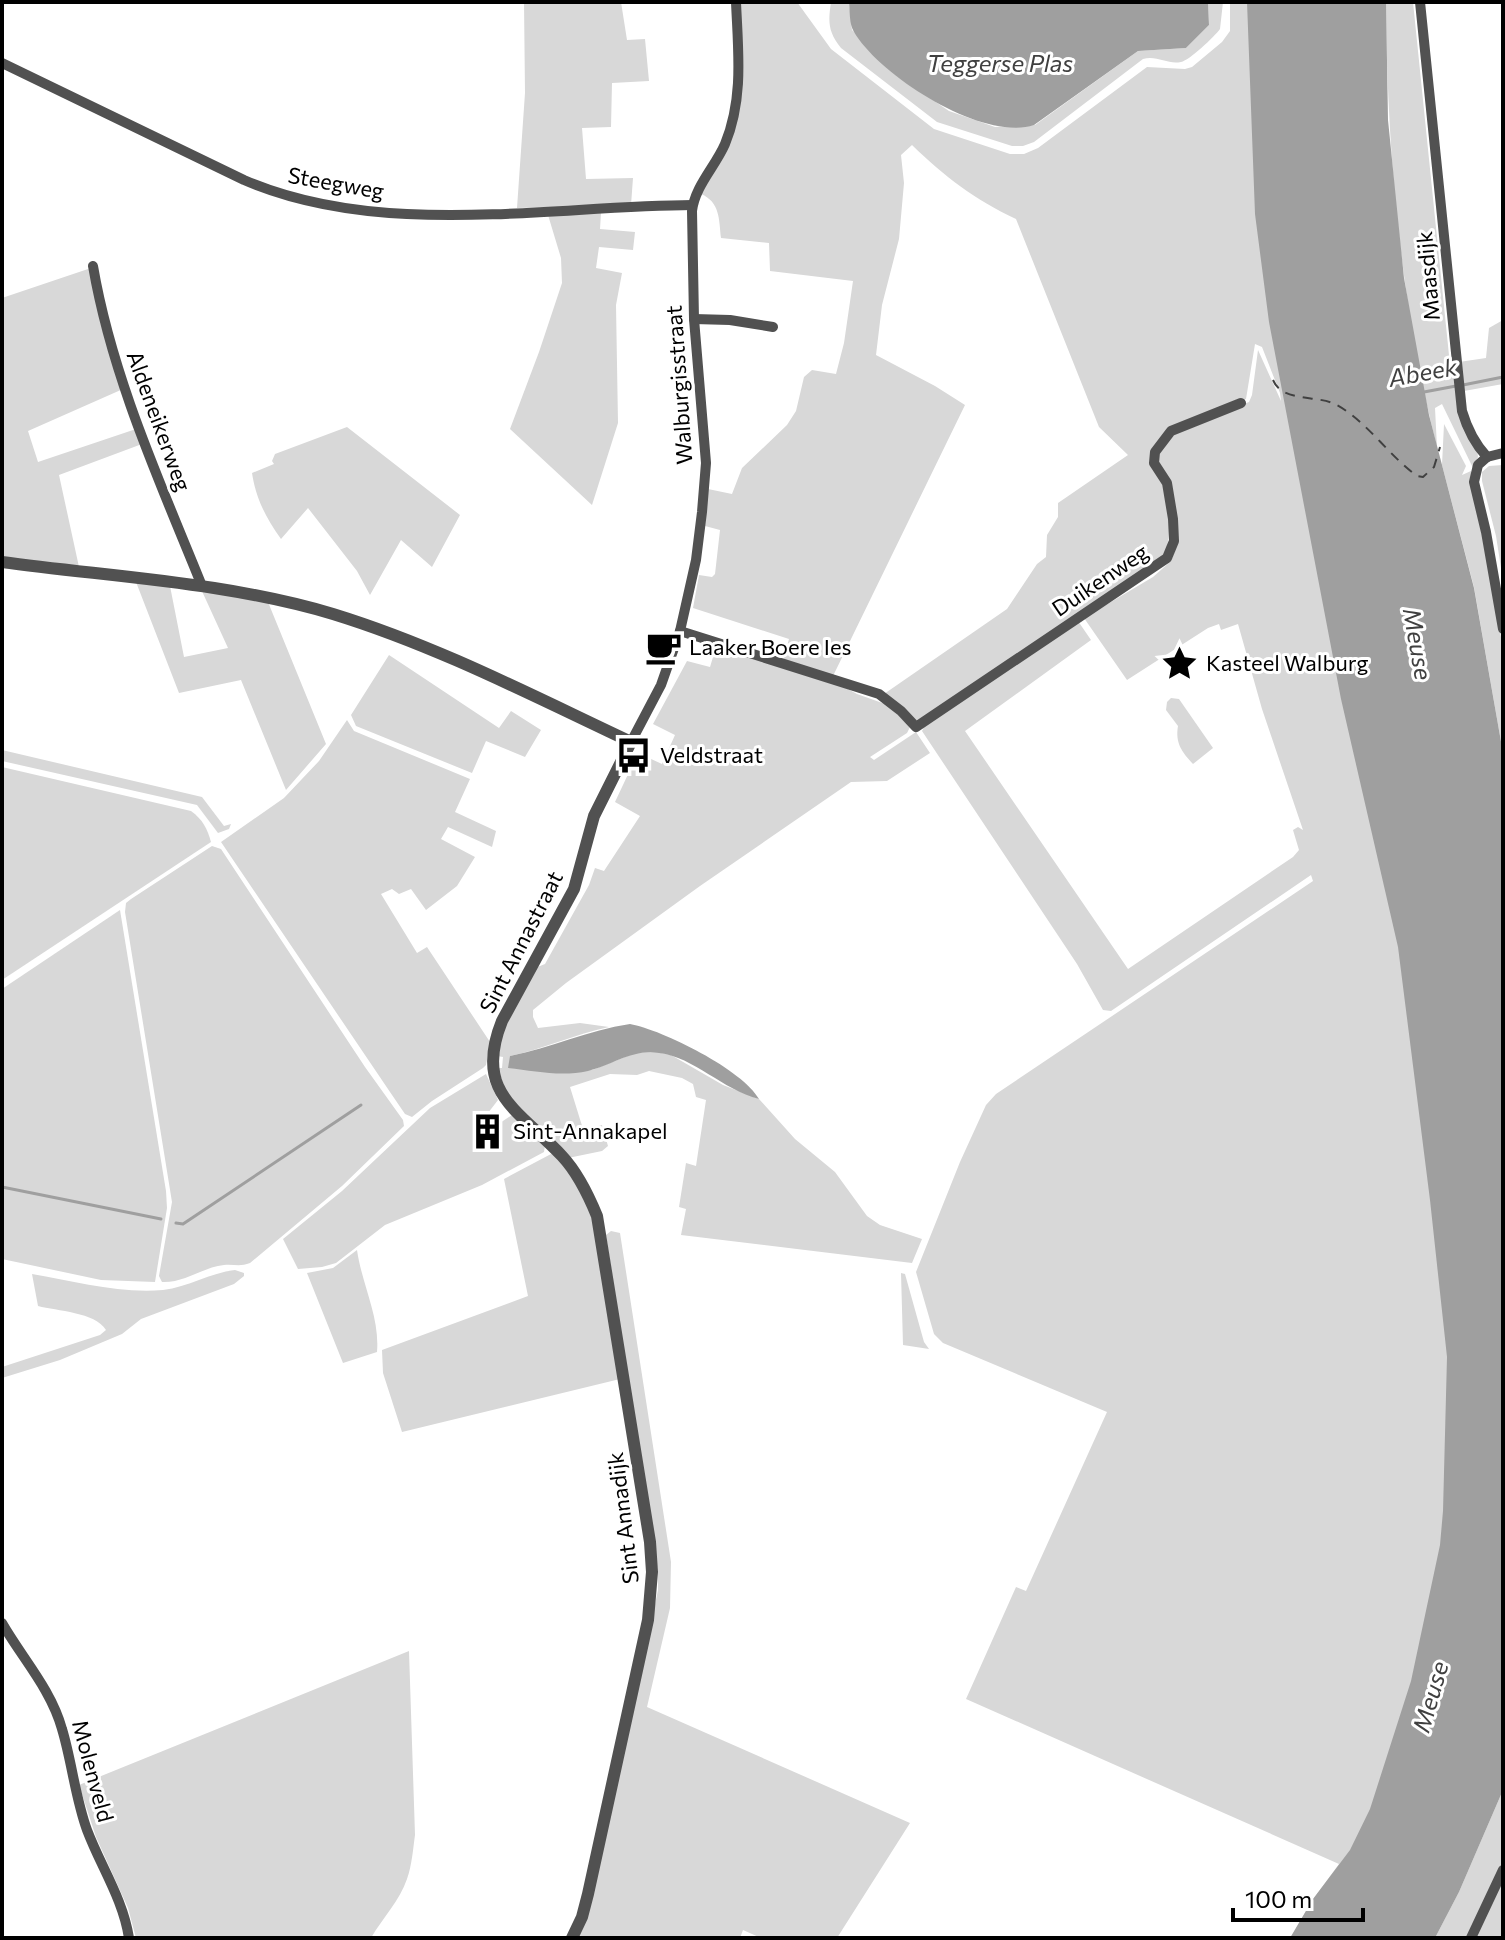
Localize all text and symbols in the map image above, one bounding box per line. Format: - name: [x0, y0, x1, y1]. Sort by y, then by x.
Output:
- water label: Teggerse Plas: [927, 48, 1073, 77]
- street label: Steegweg: [286, 161, 386, 204]
- street label: Maasdijk: [1410, 230, 1445, 322]
- street label: Walburgisstraat: [659, 304, 698, 466]
- street label: Aldeneikerweg: [122, 347, 197, 495]
- water label: Abeek: [1385, 351, 1460, 392]
- street label: Duikenweg: [1046, 538, 1153, 622]
- water label: Meuse: [1398, 605, 1439, 682]
- cafe icon: Laaker Boere Ies: [644, 628, 682, 666]
- place label: Laaker Boere Ies: [689, 633, 852, 660]
- place icon: Kasteel Walburg: [1161, 644, 1199, 682]
- place label: Kasteel Walburg: [1206, 649, 1369, 676]
- bus stop icon: Veldstraat: [615, 736, 653, 774]
- place label: Veldstraat: [660, 741, 763, 768]
- street label: Sint Annastraat: [473, 866, 568, 1017]
- building icon: Sint-Annakapel: [468, 1112, 506, 1150]
- place label: Sint-Annakapel: [513, 1117, 668, 1144]
- street label: Sint Annadijk: [601, 1451, 644, 1585]
- water label: Meuse: [1406, 1657, 1454, 1735]
- street label: Molenveld: [67, 1717, 120, 1825]
- scale bar: [1233, 1872, 1363, 1922]
- text: 100 m: [1245, 1884, 1312, 1913]

